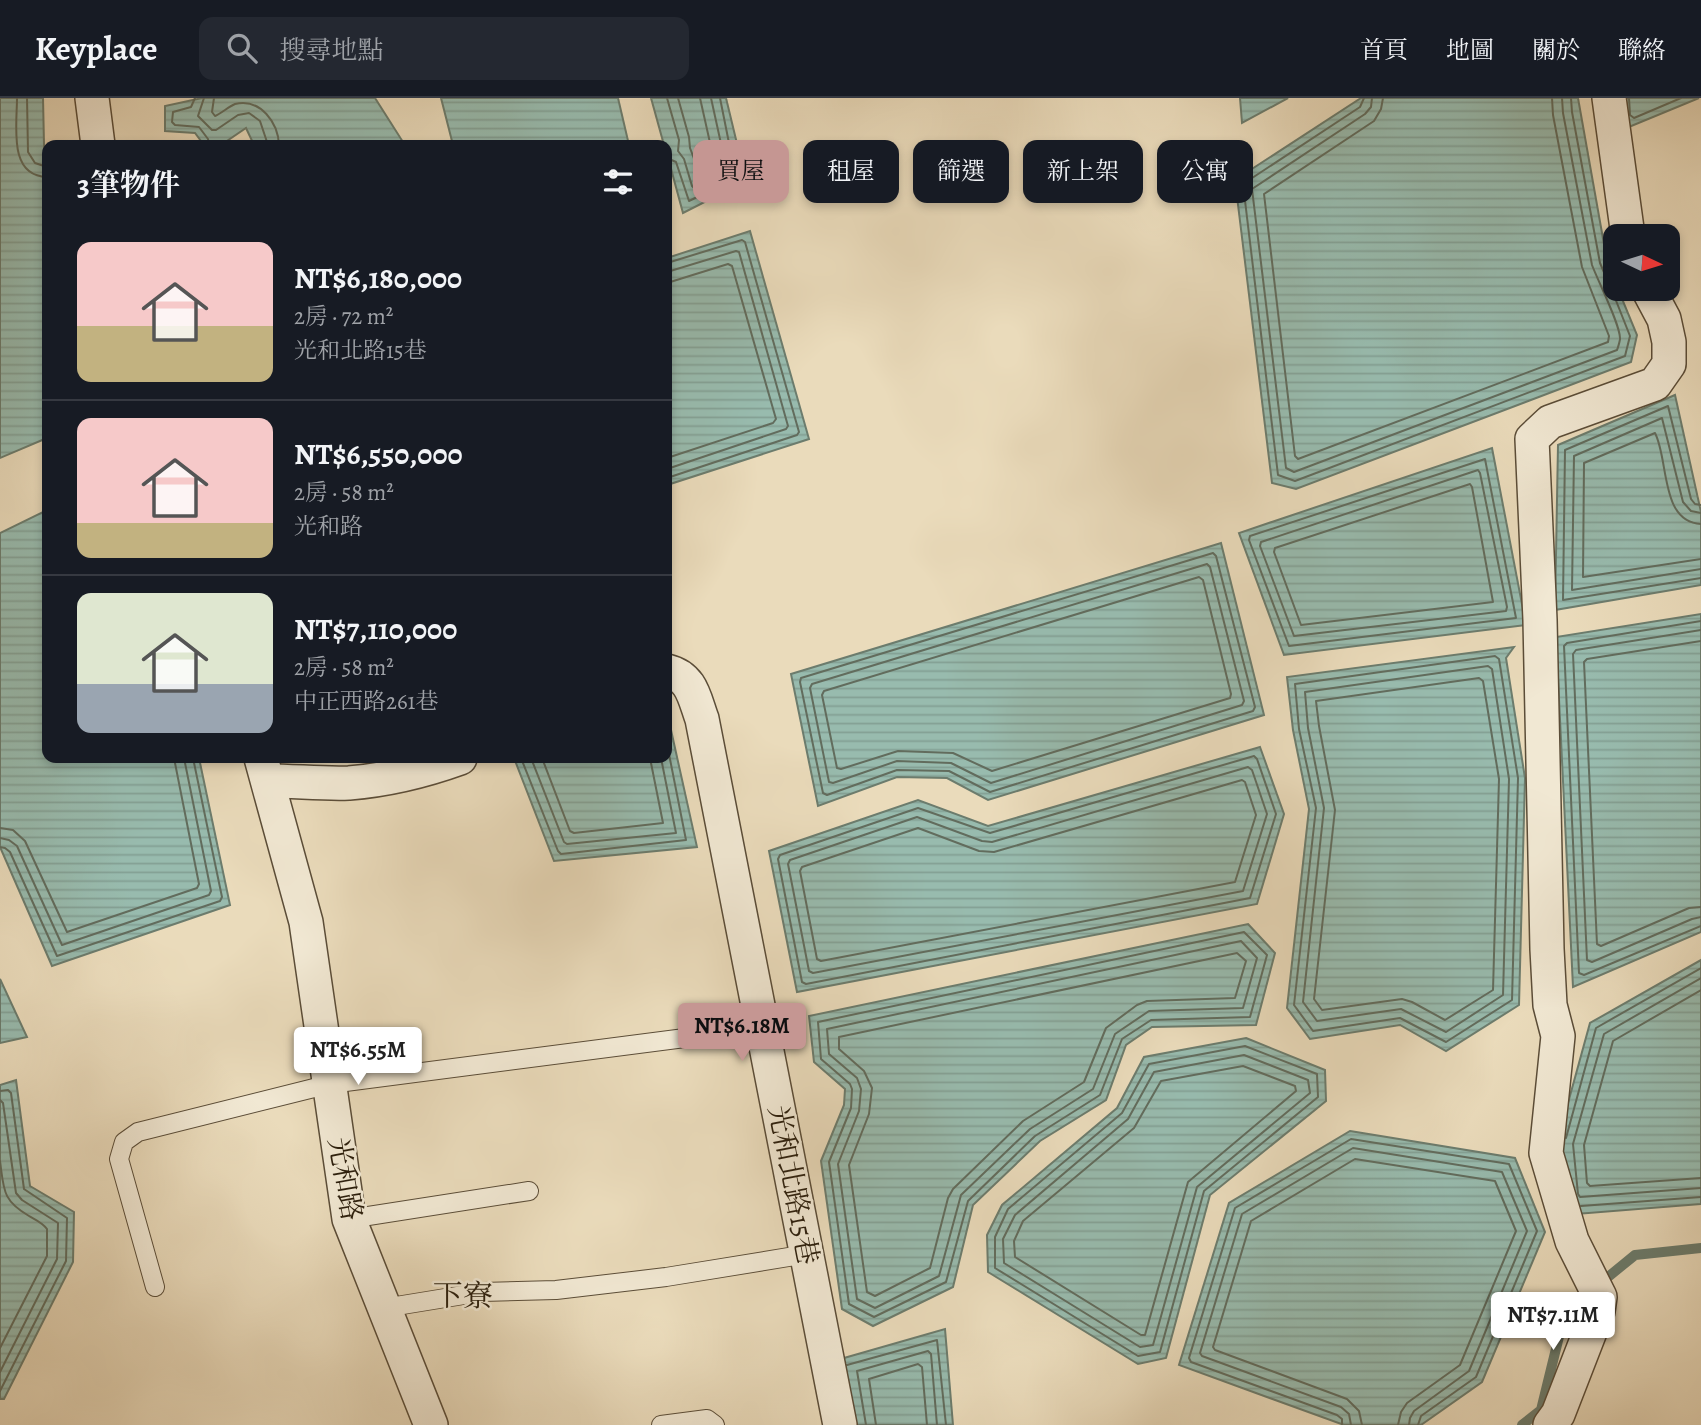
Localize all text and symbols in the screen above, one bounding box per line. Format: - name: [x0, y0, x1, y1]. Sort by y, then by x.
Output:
- search box: [199, 17, 689, 80]
- text: Keyplace: [35, 26, 157, 71]
- icon: search: [223, 29, 261, 67]
- text: 搜尋地點: [279, 33, 383, 68]
- text: 首頁: [1360, 34, 1408, 66]
- text: 地圖: [1446, 34, 1494, 66]
- text: 關於: [1532, 34, 1580, 66]
- text: 聯絡: [1618, 34, 1666, 66]
- chip: 買屋: [693, 140, 789, 203]
- chip: 租屋: [803, 140, 899, 203]
- chip: 篩選: [913, 140, 1009, 203]
- chip: 新上架: [1023, 140, 1143, 203]
- chip: 公寓: [1157, 140, 1253, 203]
- icon: filters: [599, 163, 637, 201]
- text: 3筆物件: [77, 165, 180, 205]
- north arrow: [1603, 224, 1680, 301]
- map controls: [1603, 224, 1680, 301]
- text: NT$6,180,000: [294, 258, 462, 298]
- icon: home: [133, 270, 217, 354]
- text: 2房 · 72 m²: [294, 301, 393, 332]
- text: 光和北路15巷: [294, 335, 427, 366]
- text: NT$6,550,000: [294, 434, 463, 474]
- icon: home: [133, 446, 217, 530]
- text: 2房 · 58 m²: [294, 477, 394, 508]
- text: 光和路: [294, 511, 363, 542]
- text: NT$7,110,000: [294, 609, 457, 649]
- icon: home: [133, 621, 217, 705]
- text: 2房 · 58 m²: [294, 652, 394, 683]
- text: 中正西路261巷: [294, 686, 438, 717]
- pin: NT$6.18M: [670, 1004, 814, 1063]
- text: NT$6.18M: [694, 1010, 790, 1041]
- pin: NT$6.55M: [286, 1028, 430, 1087]
- text: NT$6.55M: [310, 1034, 406, 1065]
- street label: 光和北路15巷: [759, 1102, 827, 1268]
- street label: 光和路: [319, 1134, 371, 1224]
- district label: 下寮: [433, 1276, 493, 1316]
- pin: NT$7.11M: [1481, 1292, 1625, 1352]
- text: NT$7.11M: [1507, 1299, 1599, 1330]

